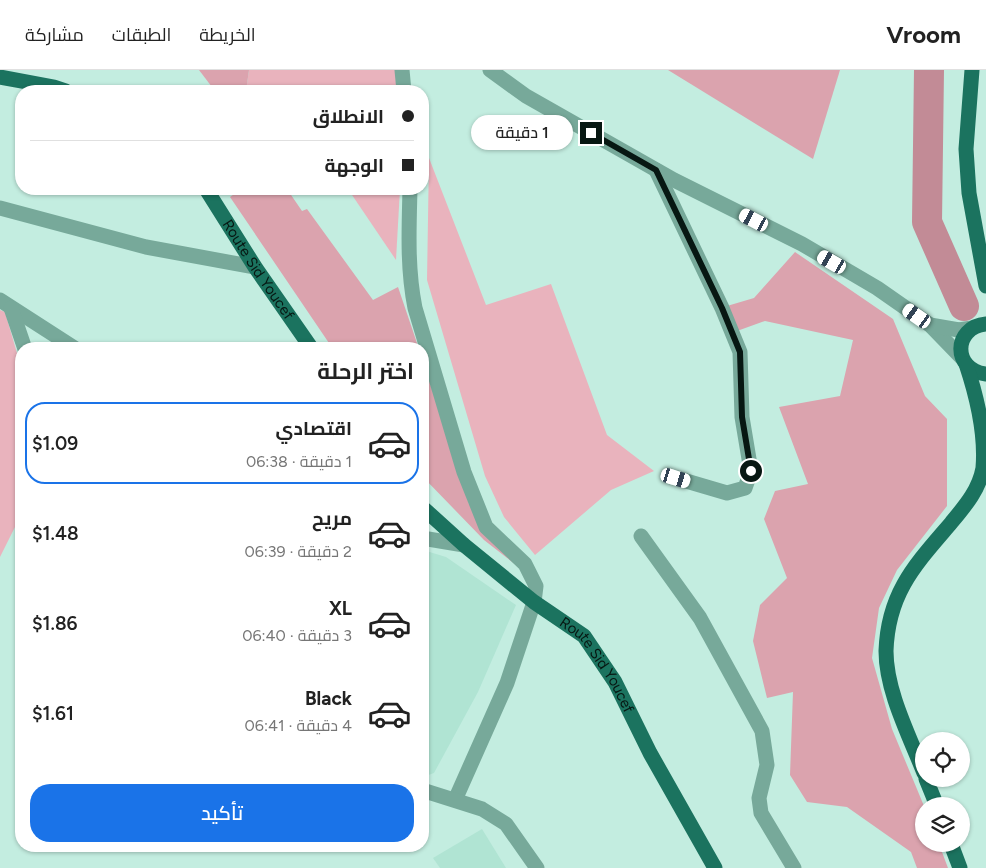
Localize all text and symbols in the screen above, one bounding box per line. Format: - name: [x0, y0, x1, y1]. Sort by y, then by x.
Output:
- text: Vroom: [886, 20, 961, 49]
- text: مشاركة: [25, 24, 84, 46]
- text: الطبقات: [112, 24, 171, 46]
- text: الخريطة: [199, 24, 256, 46]
- text: الانطلاق: [313, 105, 384, 128]
- callout: 1 دقيقة: [471, 116, 574, 150]
- route end: [580, 122, 602, 144]
- text: 1 دقيقة: [495, 123, 549, 142]
- text: الوجهة: [324, 154, 384, 177]
- car: [737, 207, 770, 233]
- street label: Route Sid Youcef: [218, 216, 298, 323]
- car: [815, 248, 848, 276]
- car: [900, 301, 933, 331]
- text: اختر الرحلة: [317, 358, 414, 385]
- text: اقتصادي: [276, 417, 352, 440]
- icon: car: [367, 421, 412, 466]
- text: $1.09: [32, 432, 78, 455]
- text: 1 دقيقة · 06:38: [246, 452, 352, 471]
- route start: [740, 460, 762, 482]
- car: [659, 466, 692, 490]
- text: مريح: [312, 507, 352, 530]
- icon: car: [367, 511, 412, 556]
- text: $1.48: [32, 522, 79, 545]
- text: 2 دقيقة · 06:39: [244, 542, 352, 561]
- text: XL: [329, 597, 352, 620]
- icon: car: [367, 601, 412, 646]
- text: $1.86: [32, 612, 78, 635]
- street label: Route Sid Youcef: [556, 613, 638, 716]
- text: 3 دقيقة · 06:40: [242, 626, 352, 645]
- text: Black: [305, 687, 352, 710]
- icon: car: [367, 691, 412, 736]
- text: $1.61: [32, 702, 74, 725]
- text: 4 دقيقة · 06:41: [245, 716, 352, 735]
- map controls: [915, 732, 970, 852]
- button: locate: [915, 732, 970, 787]
- button: تأكيد: [30, 784, 414, 842]
- button: layers: [915, 797, 970, 852]

